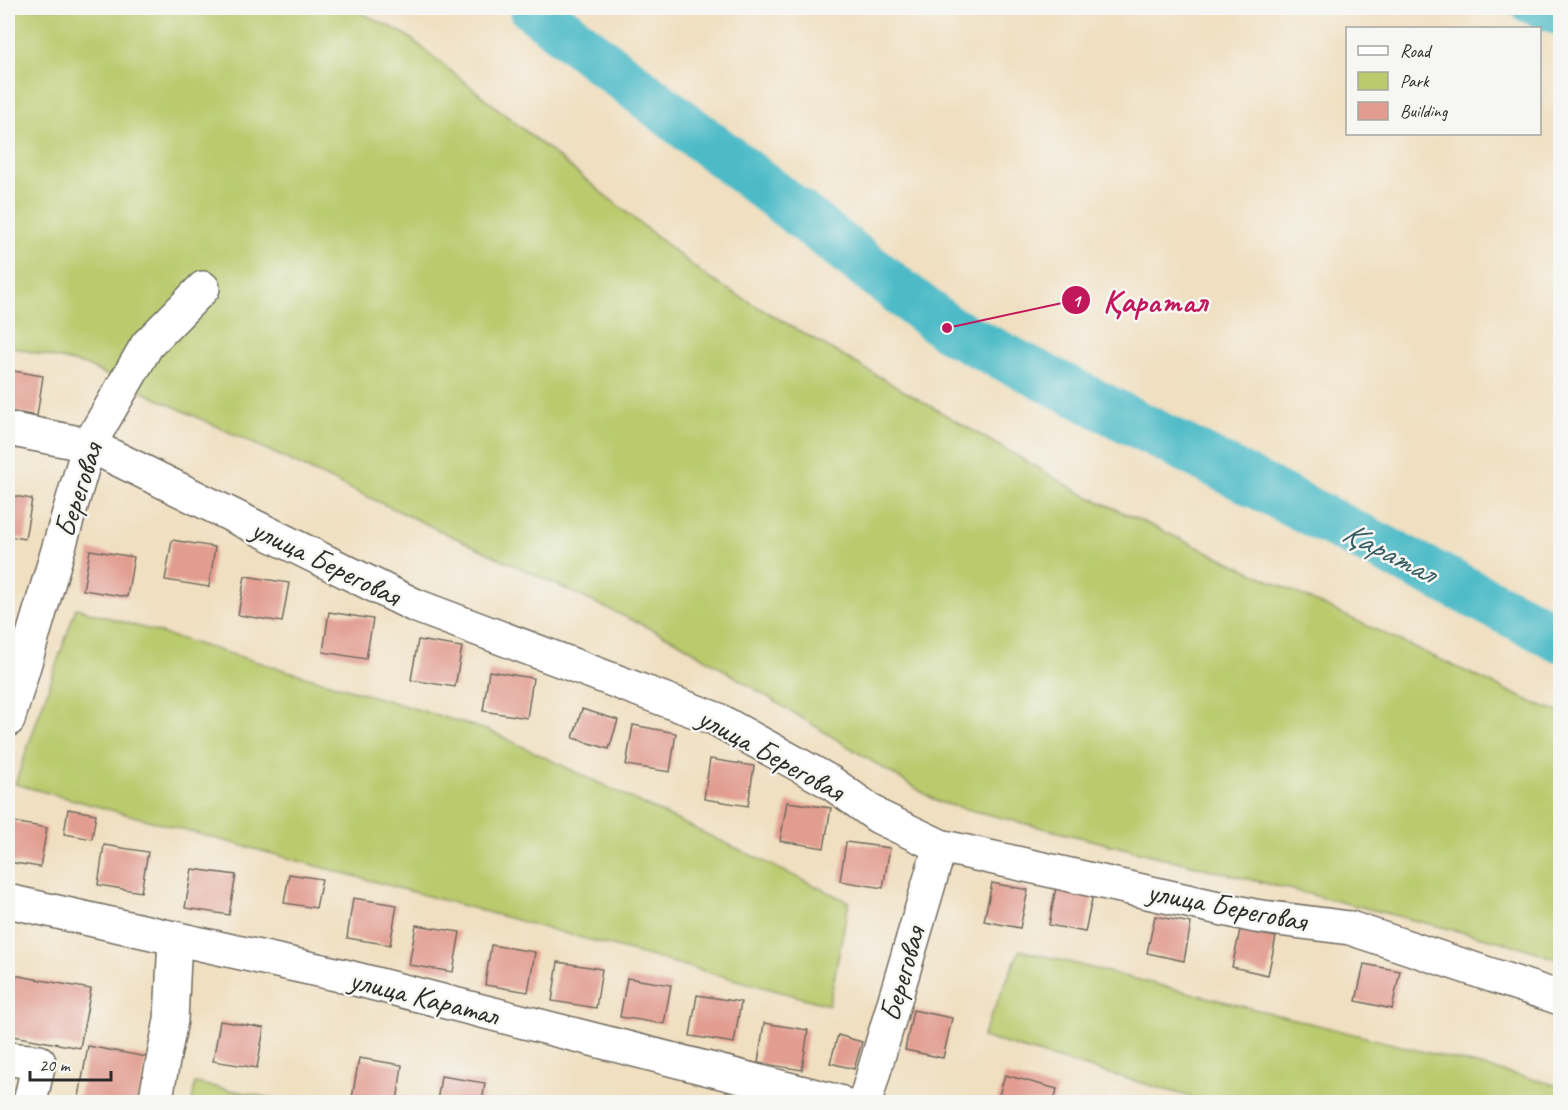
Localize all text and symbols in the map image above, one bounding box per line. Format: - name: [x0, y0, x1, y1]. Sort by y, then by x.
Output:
- legend: [1346, 27, 1541, 135]
- text: Road: [1400, 40, 1433, 62]
- text: Park: [1400, 70, 1430, 92]
- text: Building: [1400, 100, 1449, 122]
- callout: Қаратал: [1061, 275, 1219, 325]
- text: Қаратал: [1103, 281, 1209, 322]
- text: 1: [1072, 290, 1082, 312]
- street label: Береговая: [45, 436, 112, 542]
- street label: улица Береговая: [243, 509, 409, 616]
- water label: Қаратал: [1336, 511, 1446, 595]
- street label: улица Береговая: [690, 697, 853, 811]
- street label: улица Береговая: [1142, 872, 1312, 941]
- street label: Береговая: [870, 920, 934, 1026]
- street label: улица Каратал: [344, 960, 504, 1034]
- scale bar: [30, 1044, 111, 1082]
- text: 20 m: [39, 1054, 72, 1076]

